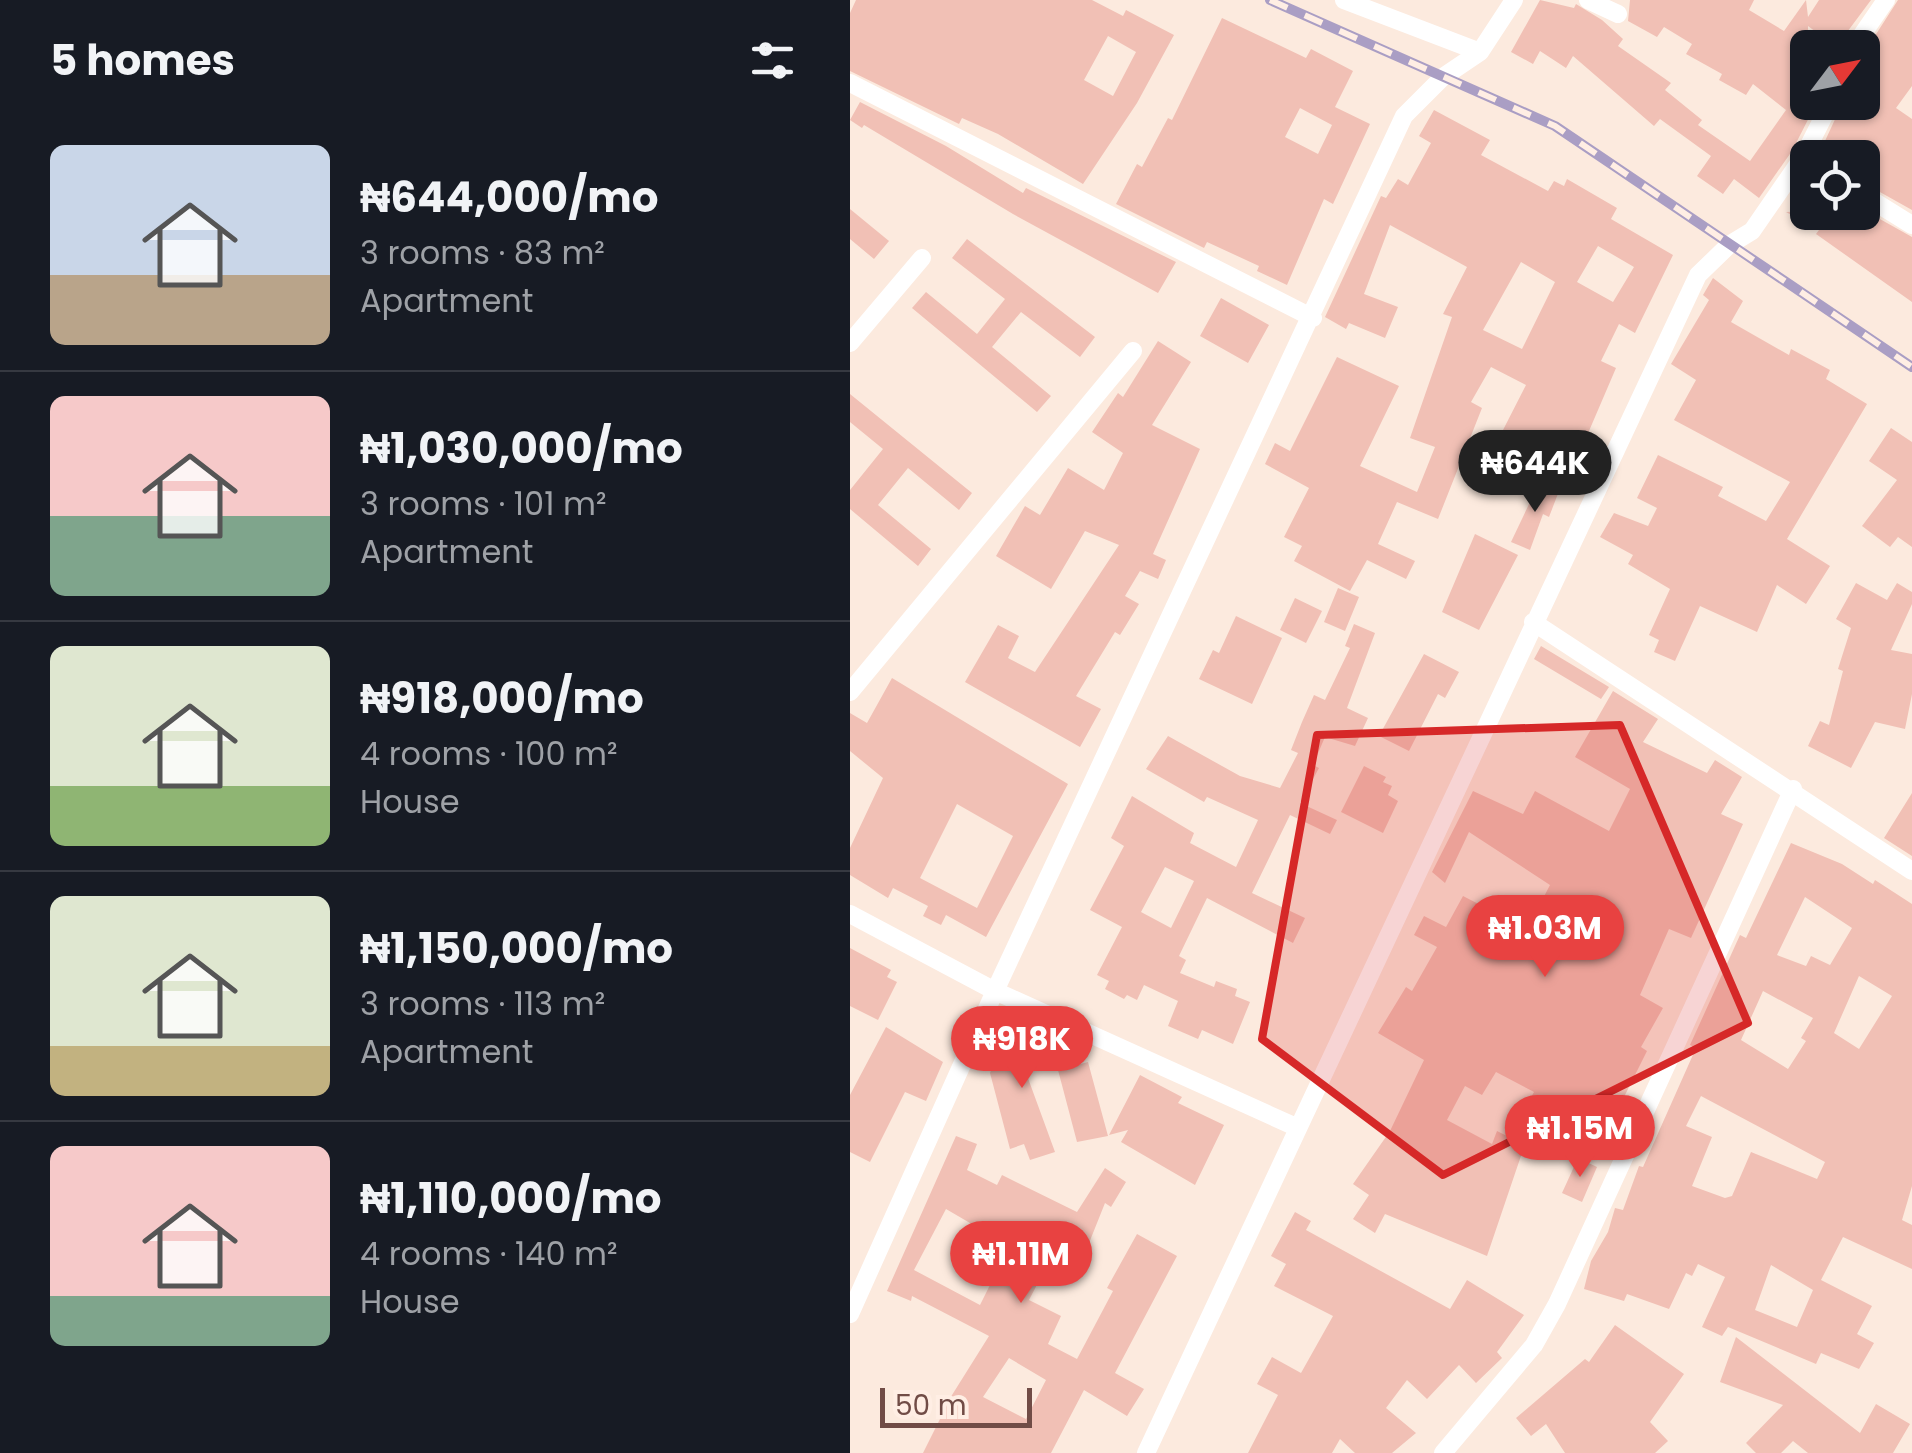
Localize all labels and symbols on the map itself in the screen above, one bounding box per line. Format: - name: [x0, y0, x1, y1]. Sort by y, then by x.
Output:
- north arrow: [1790, 30, 1880, 120]
- pin: ₦644K: [1465, 430, 1605, 515]
- pin: ₦1.03M: [1464, 895, 1626, 980]
- pin: ₦918K: [952, 1006, 1092, 1091]
- pin: ₦1.15M: [1499, 1095, 1661, 1180]
- pin: ₦1.11M: [940, 1221, 1102, 1306]
- scale bar: [880, 1383, 1032, 1428]

